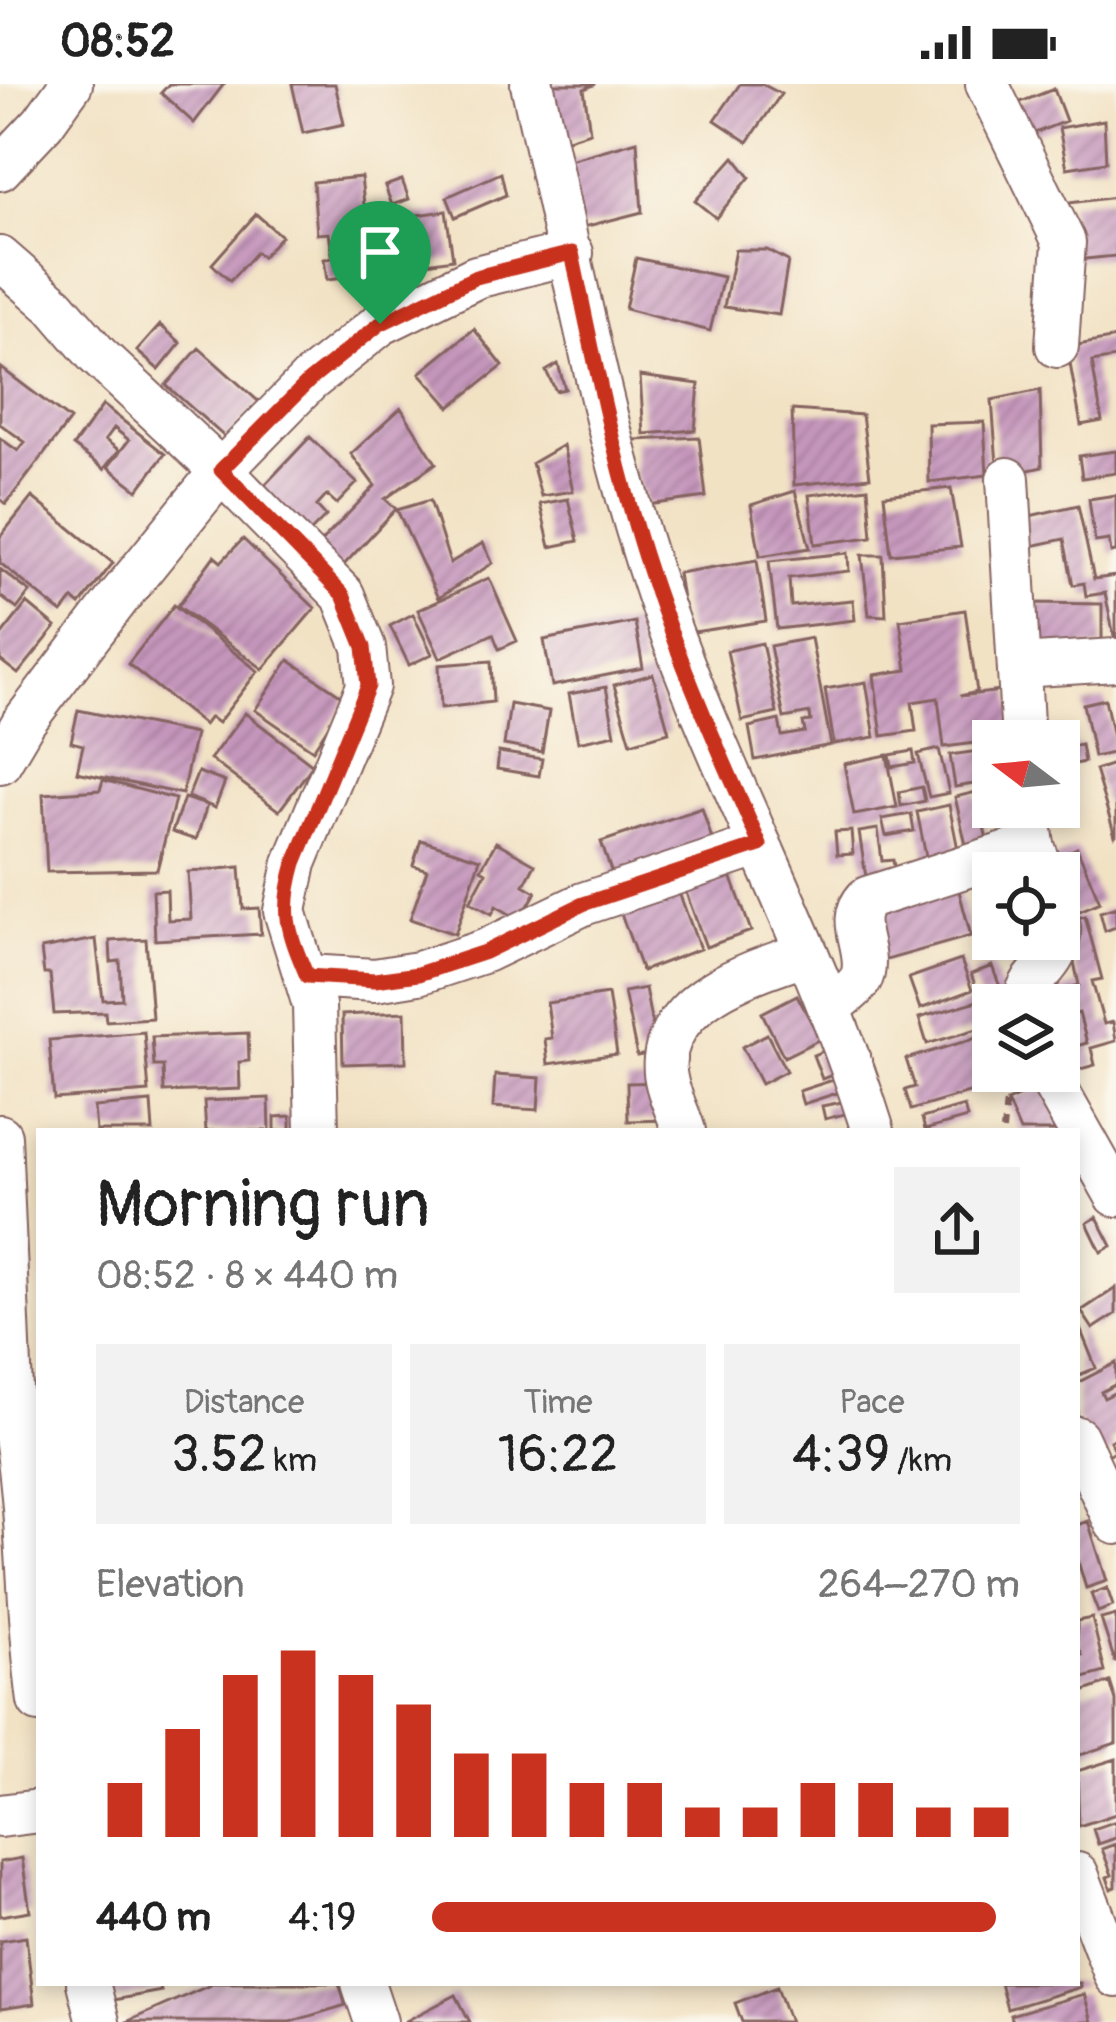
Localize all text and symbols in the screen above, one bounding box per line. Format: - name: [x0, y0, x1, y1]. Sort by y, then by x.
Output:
- text: 08:52: [60, 14, 175, 70]
- pin: [329, 201, 431, 324]
- icon: arrive: [347, 219, 413, 285]
- north arrow: [972, 720, 1080, 828]
- map controls: [972, 720, 1080, 1092]
- button: locate: [972, 852, 1080, 960]
- button: layers: [972, 984, 1080, 1092]
- text: Morning run: [96, 1164, 430, 1247]
- button: share: [894, 1167, 1020, 1293]
- text: 08:52 · 8 × 440 m: [96, 1251, 398, 1300]
- text: Distance: [184, 1382, 304, 1423]
- text: Time: [524, 1382, 592, 1423]
- text: Pace: [839, 1382, 905, 1423]
- text: 3.52: [171, 1423, 267, 1487]
- text: 16:22: [498, 1423, 618, 1487]
- text: 4:39: [792, 1423, 890, 1487]
- text: km: [267, 1440, 317, 1481]
- text: /km: [890, 1440, 952, 1481]
- text: Elevation: [96, 1560, 245, 1609]
- text: 264–270 m: [818, 1560, 1020, 1609]
- text: 440 m: [96, 1893, 211, 1942]
- text: 4:19: [288, 1893, 356, 1942]

